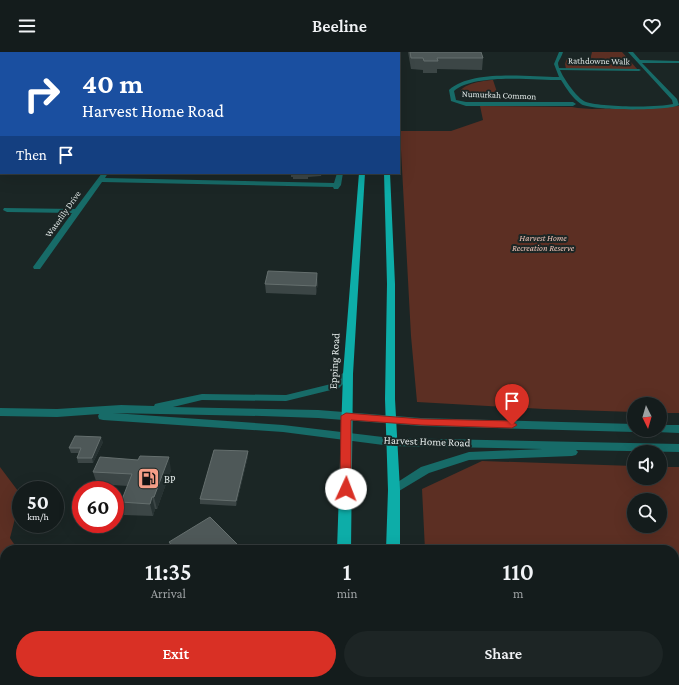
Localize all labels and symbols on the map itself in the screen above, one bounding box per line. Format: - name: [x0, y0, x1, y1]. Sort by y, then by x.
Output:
- street label: Rathdowne Walk: [568, 55, 631, 67]
- street label: Numurkah Common: [462, 89, 536, 101]
- street label: Waterlily Drive: [43, 189, 83, 239]
- park label: Harvest Home Recreation Reserve: [512, 233, 575, 253]
- street label: Epping Road: [327, 333, 342, 389]
- pin: [495, 384, 529, 425]
- north arrow: [627, 397, 667, 437]
- street label: Harvest Home Road: [383, 433, 471, 449]
- fuel station icon: BP: [136, 466, 162, 492]
- position arrow: [325, 468, 367, 510]
- place label: BP: [164, 473, 176, 485]
- speed limit sign: 60: [72, 481, 124, 533]

